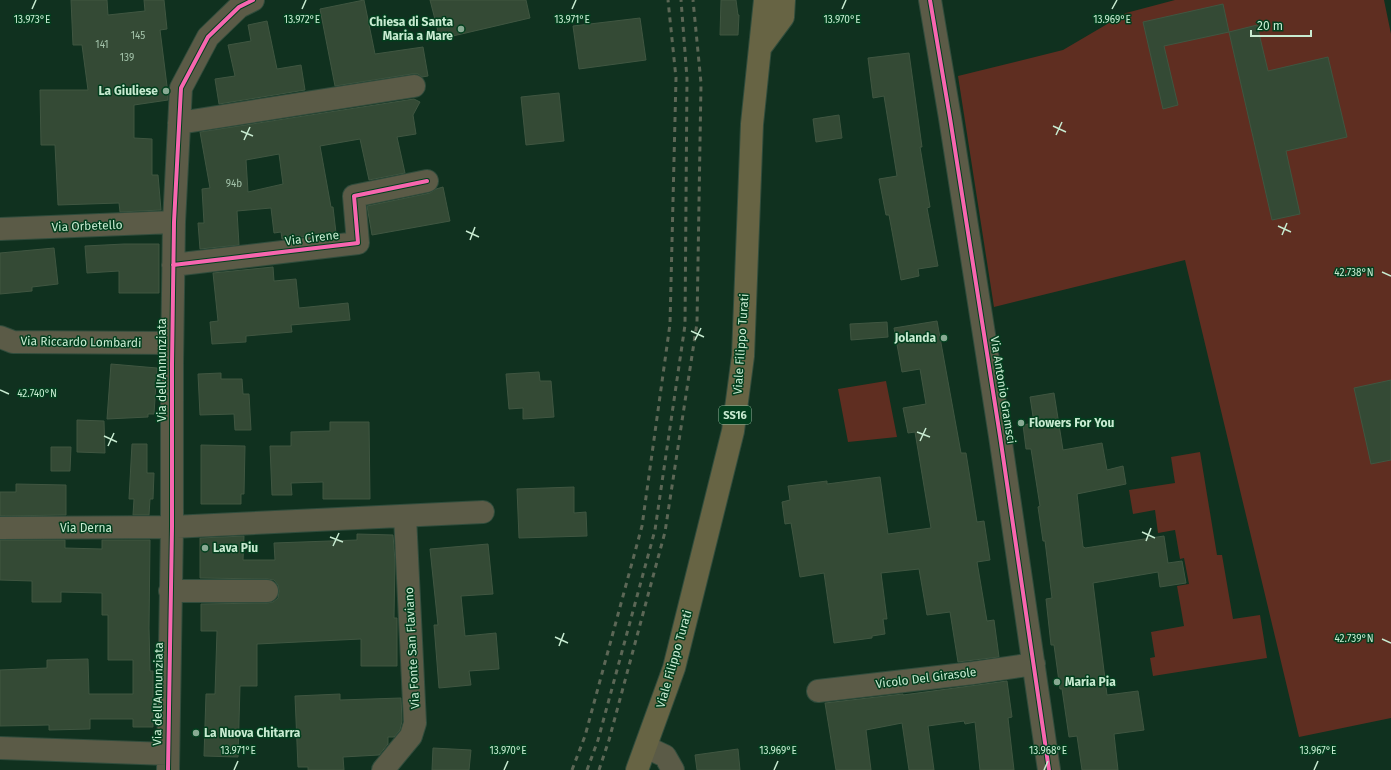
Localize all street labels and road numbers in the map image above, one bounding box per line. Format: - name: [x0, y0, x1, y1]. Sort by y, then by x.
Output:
- street label: Via Orbetello: [51, 218, 123, 234]
- street label: Via Cirene: [284, 228, 340, 248]
- street label: Viale Filippo Turati: [730, 293, 752, 395]
- street label: Via dell'Annunziata: [155, 318, 169, 422]
- street label: Via Riccardo Lombardi: [20, 334, 142, 350]
- street label: Via Antonio Gramsci: [988, 335, 1018, 445]
- road number: SS16: [719, 406, 751, 424]
- street label: Via Derna: [60, 521, 112, 535]
- street label: Via Fonte San Flaviano: [402, 587, 422, 709]
- street label: Viale Filippo Turati: [653, 609, 695, 709]
- street label: Via dell'Annunziata: [150, 642, 166, 746]
- street label: Vicolo Del Girasole: [875, 665, 977, 691]

